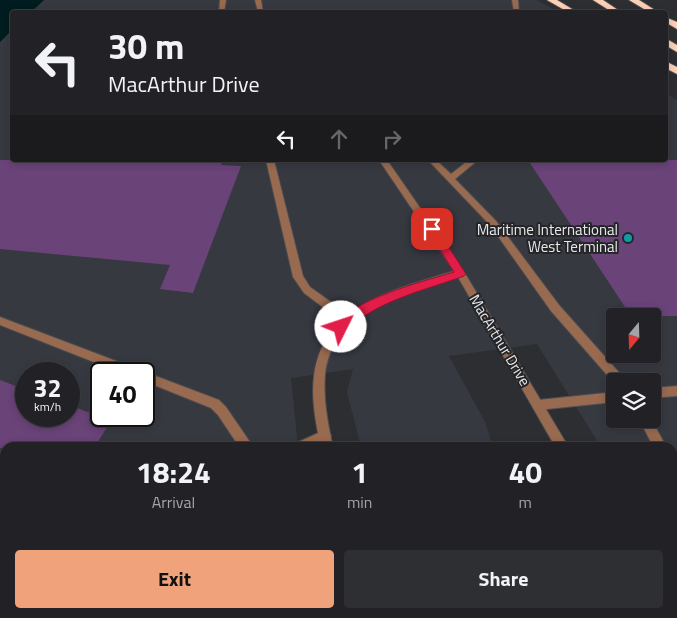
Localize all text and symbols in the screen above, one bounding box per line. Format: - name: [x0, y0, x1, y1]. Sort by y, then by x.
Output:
- text: 30 m: [108, 19, 184, 73]
- icon: left: [25, 30, 90, 95]
- text: MacArthur Drive: [108, 67, 260, 101]
- icon: left: [272, 125, 300, 153]
- icon: ahead: [325, 125, 353, 153]
- icon: right: [378, 125, 406, 153]
- pin: [411, 208, 453, 250]
- icon: arrive: [418, 215, 446, 243]
- place label: Maritime International West Terminal: [477, 218, 618, 258]
- marker: Maritime International West Terminal: [622, 232, 634, 244]
- street label: MacArthur Drive: [464, 290, 536, 390]
- position arrow: [314, 300, 366, 352]
- north arrow: [606, 308, 661, 362]
- map controls: [606, 308, 661, 428]
- speed limit sign: 40: [90, 362, 155, 427]
- text: 32: [33, 369, 62, 407]
- button: layers: [606, 373, 661, 428]
- text: km/h: [34, 397, 61, 416]
- text: 18:24: [136, 449, 211, 495]
- text: 1: [351, 449, 368, 495]
- text: 40: [508, 449, 542, 495]
- text: Arrival: [152, 490, 195, 514]
- text: min: [347, 490, 372, 514]
- text: m: [518, 490, 532, 514]
- button: Exit: [15, 550, 334, 608]
- button: Share: [344, 550, 663, 608]

